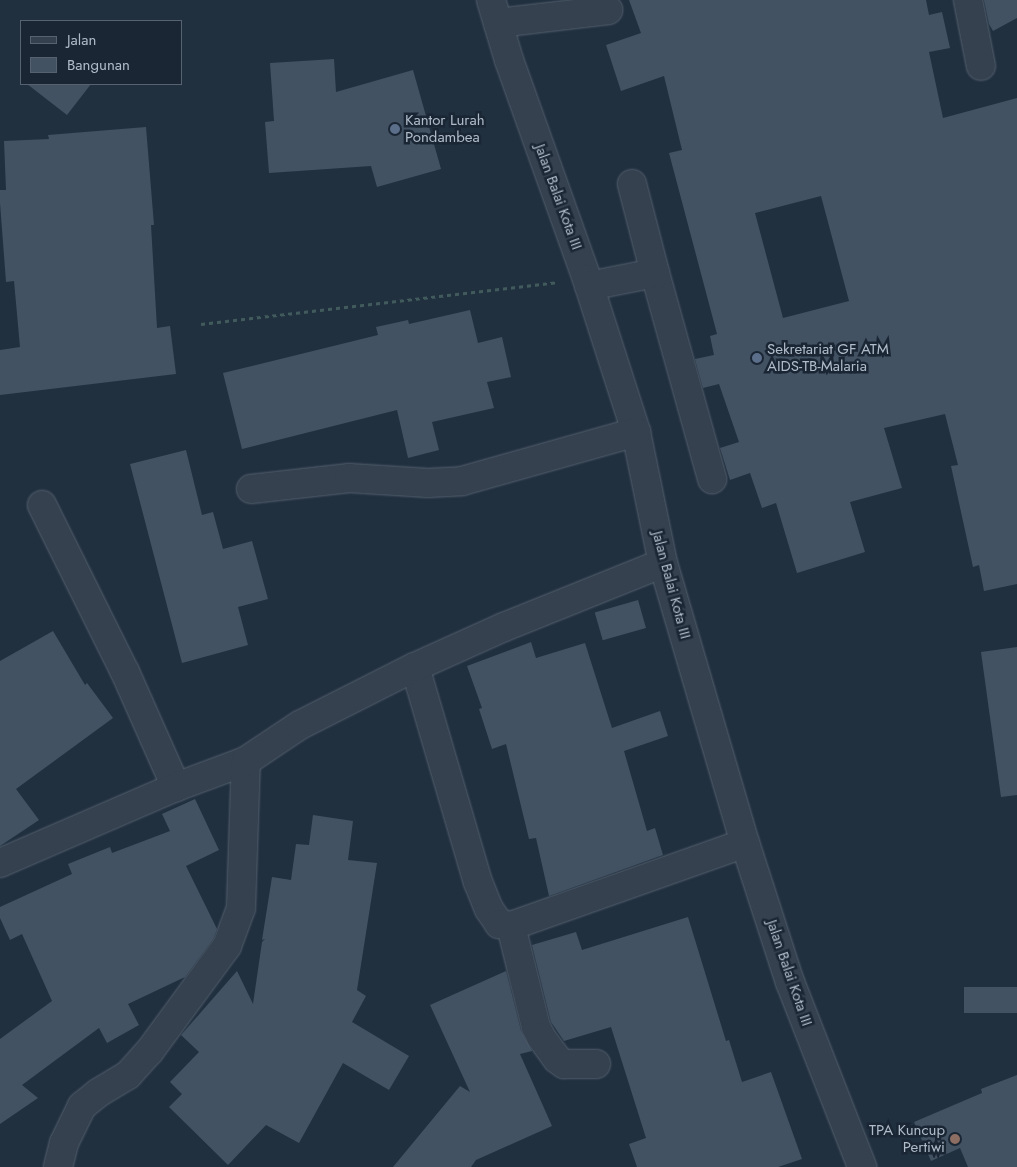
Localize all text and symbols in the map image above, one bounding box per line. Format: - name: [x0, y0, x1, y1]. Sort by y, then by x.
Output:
- legend: [20, 20, 182, 85]
- text: Jalan: [67, 29, 96, 51]
- text: Bangunan: [67, 54, 130, 76]
- place label: Kantor Lurah Pondambea: [405, 111, 485, 146]
- marker: Kantor Lurah Pondambea: [389, 123, 401, 135]
- street label: Jalan Balai Kota III: [531, 142, 585, 252]
- place label: Sekretariat GF ATM AIDS-TB-Malaria: [767, 340, 889, 375]
- marker: Sekretariat GF ATM AIDS-TB-Malaria: [751, 352, 763, 364]
- street label: Jalan Balai Kota III: [648, 529, 694, 641]
- street label: Jalan Balai Kota III: [762, 918, 816, 1028]
- place label: TPA Kuncup Pertiwi: [869, 1121, 945, 1156]
- marker: TPA Kuncup Pertiwi: [949, 1133, 961, 1145]

